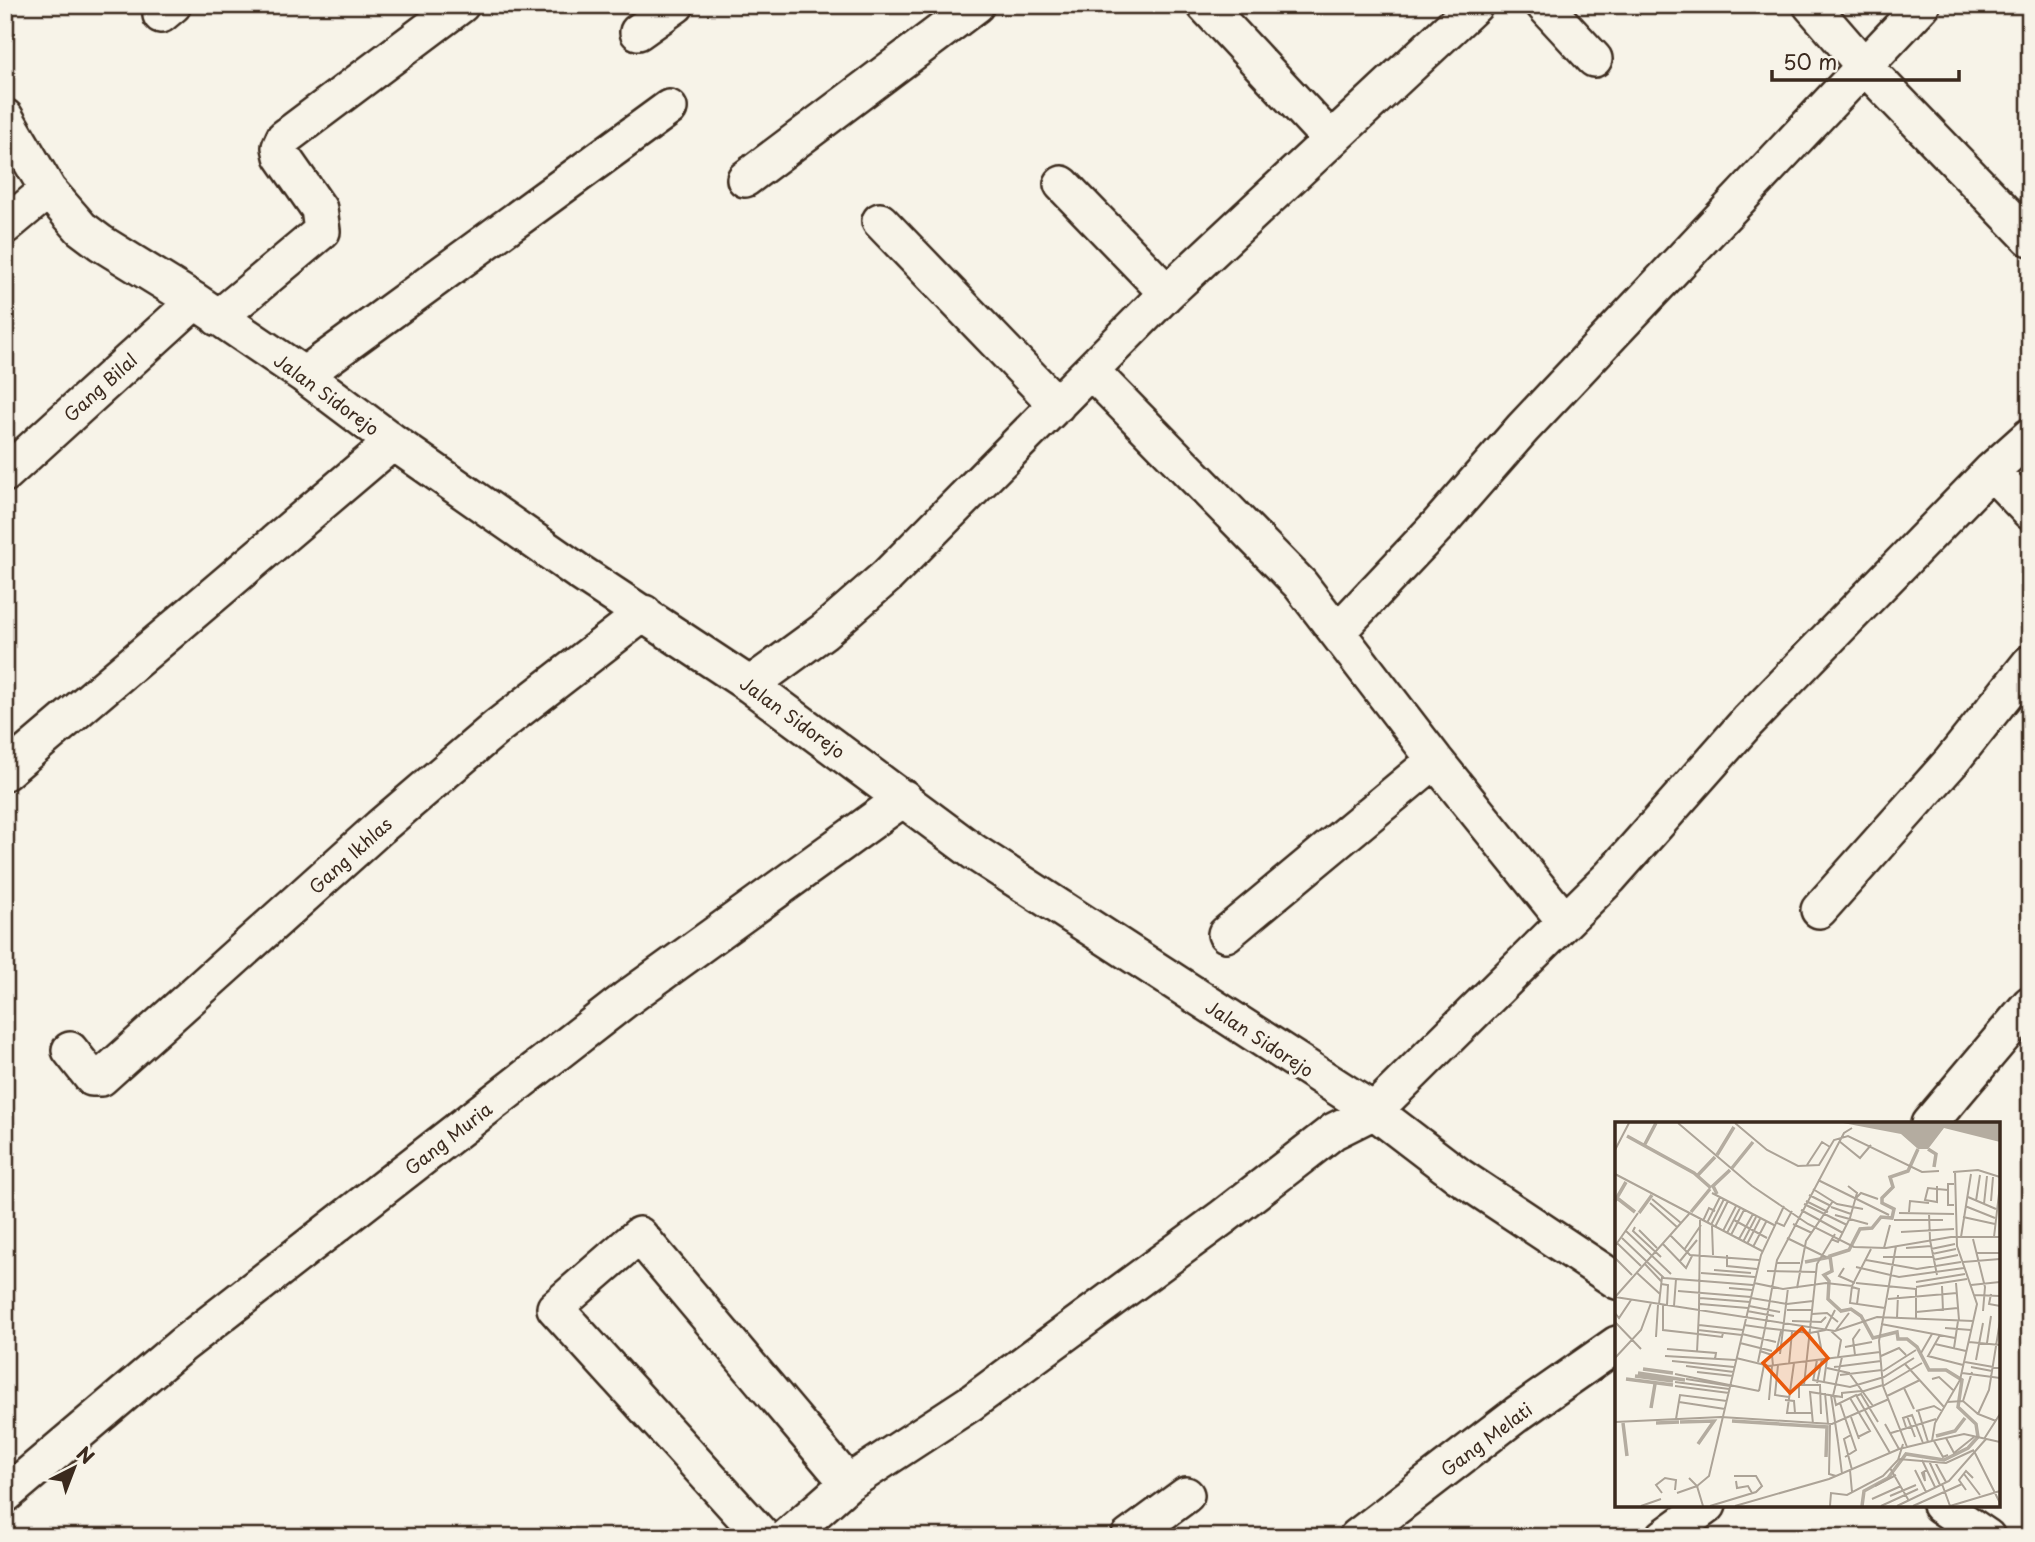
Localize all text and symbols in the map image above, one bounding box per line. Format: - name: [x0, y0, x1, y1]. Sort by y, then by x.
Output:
- scale bar: [1772, 38, 1960, 82]
- text: 50 m: [1783, 45, 1837, 77]
- street label: Gang Bilal: [57, 347, 143, 427]
- street label: Jalan Sidorejo: [269, 347, 385, 441]
- street label: Jalan Sidorejo: [735, 670, 851, 764]
- street label: Gang Ikhlas: [303, 810, 397, 900]
- street label: Jalan Sidorejo: [1201, 993, 1319, 1083]
- street label: Gang Muria: [399, 1095, 498, 1181]
- inset map: [1615, 1122, 2000, 1507]
- street label: Gang Melati: [1435, 1396, 1537, 1482]
- north arrow: [38, 1434, 108, 1504]
- text: N: [71, 1439, 101, 1470]

